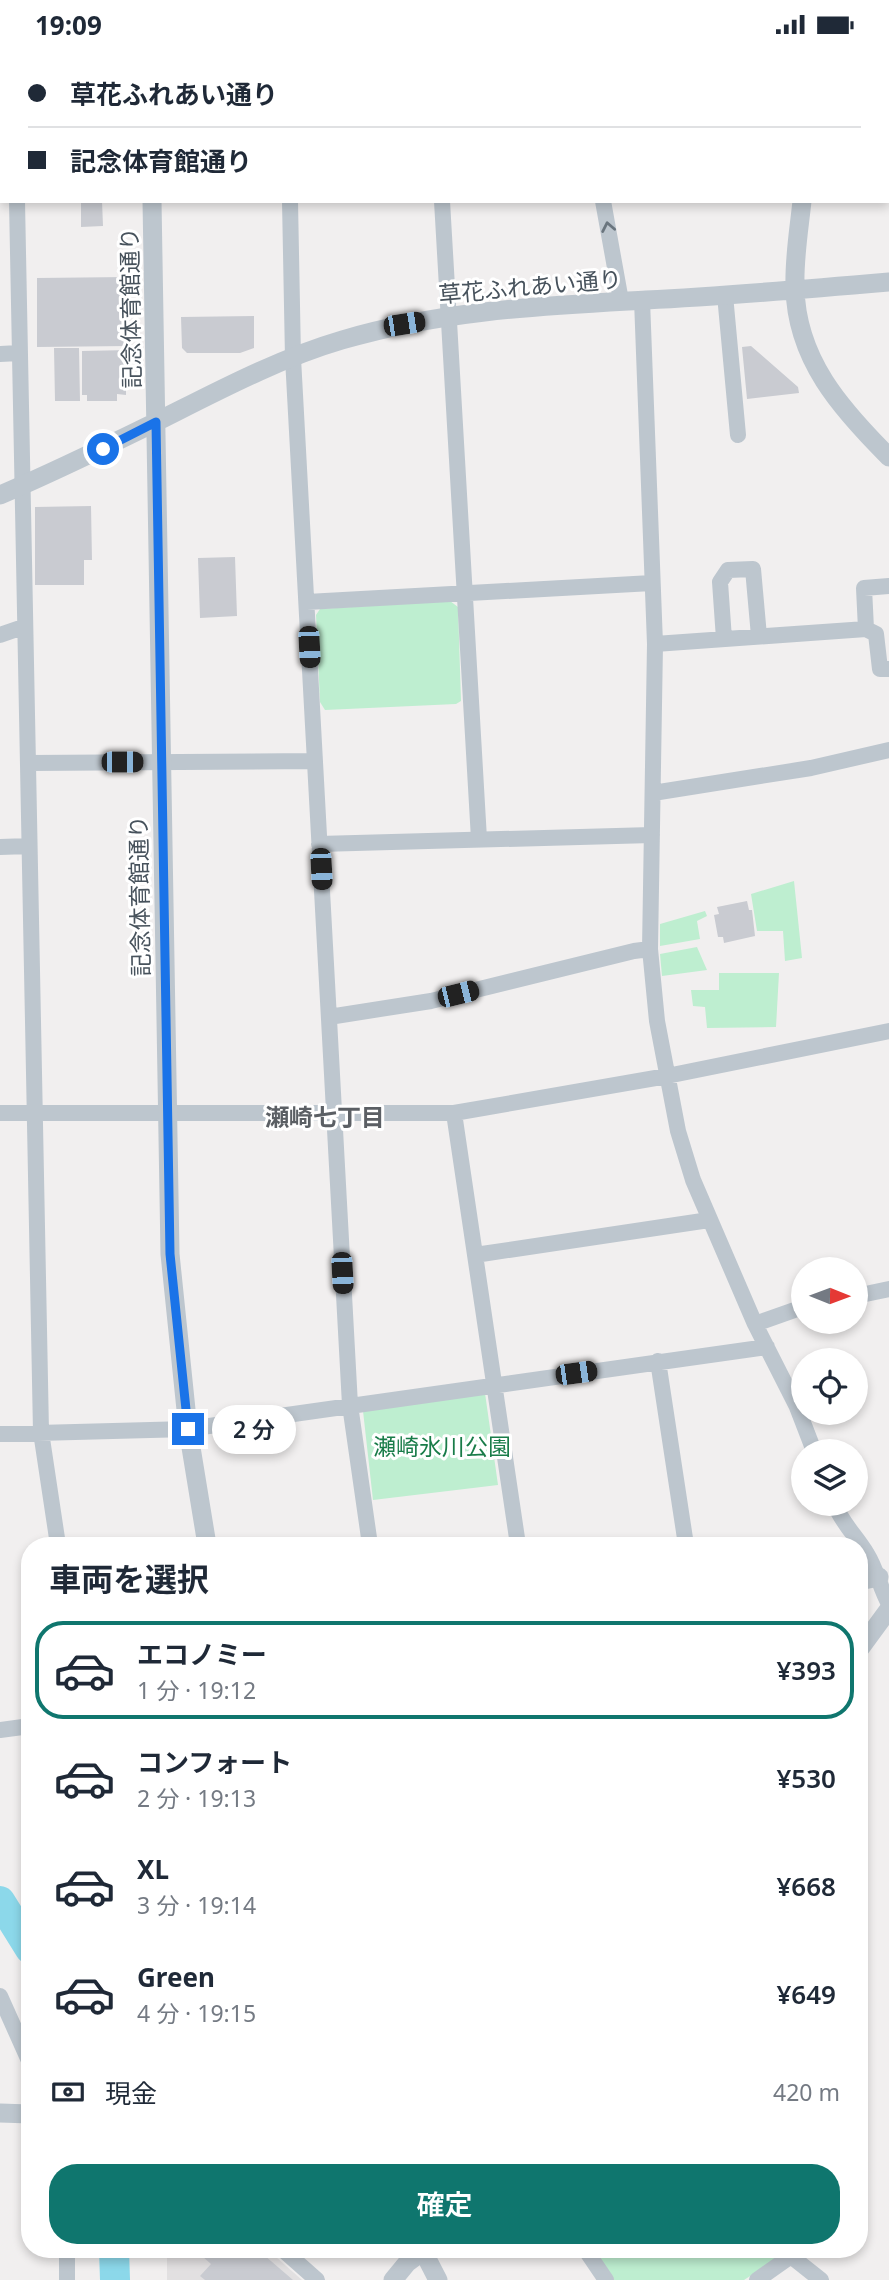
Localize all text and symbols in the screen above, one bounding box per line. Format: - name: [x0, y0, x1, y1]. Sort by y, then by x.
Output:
- text: 19:09: [35, 7, 102, 43]
- text: 草花ふれあい通り: [70, 76, 278, 112]
- text: 記念体育館通り: [70, 143, 252, 179]
- one-way arrow: [601, 221, 616, 233]
- street label: 記念体育館通り: [113, 227, 147, 389]
- street label: 草花ふれあい通り: [437, 262, 623, 310]
- car: [382, 310, 427, 338]
- route start: [87, 433, 119, 465]
- car: [298, 625, 321, 669]
- car: [102, 752, 144, 773]
- street label: 記念体育館通り: [122, 815, 156, 977]
- car: [310, 847, 333, 891]
- car: [436, 979, 481, 1009]
- district label: 瀬崎七丁目: [265, 1100, 385, 1133]
- car: [331, 1251, 354, 1295]
- north arrow: [791, 1257, 868, 1333]
- map controls: [791, 1257, 868, 1516]
- button: locate: [791, 1348, 868, 1425]
- car: [554, 1360, 599, 1386]
- callout: 2 分: [212, 1405, 296, 1453]
- route end: [172, 1413, 204, 1445]
- text: 2 分: [233, 1413, 275, 1445]
- park label: 瀬崎氷川公園: [373, 1430, 511, 1462]
- button: layers: [791, 1439, 868, 1516]
- text: 車両を選択: [49, 1557, 209, 1600]
- text: エコノミー: [137, 1636, 267, 1672]
- icon: car: [53, 1639, 116, 1702]
- text: ¥393: [777, 1652, 836, 1688]
- text: 1 分 · 19:12: [137, 1674, 256, 1706]
- text: コンフォート: [137, 1744, 292, 1780]
- icon: car: [53, 1747, 116, 1810]
- text: ¥530: [777, 1760, 836, 1796]
- text: 2 分 · 19:13: [137, 1782, 256, 1814]
- text: XL: [137, 1851, 169, 1887]
- icon: car: [53, 1855, 116, 1918]
- text: ¥668: [777, 1868, 836, 1904]
- text: 3 分 · 19:14: [137, 1889, 256, 1921]
- text: Green: [137, 1959, 215, 1995]
- icon: car: [53, 1963, 116, 2026]
- text: ¥649: [777, 1976, 836, 2012]
- text: 4 分 · 19:15: [137, 1997, 256, 2029]
- icon: cash: [49, 2073, 87, 2111]
- text: 現金: [105, 2075, 157, 2111]
- text: 420 m: [773, 2076, 840, 2108]
- button: 確定: [49, 2164, 840, 2244]

